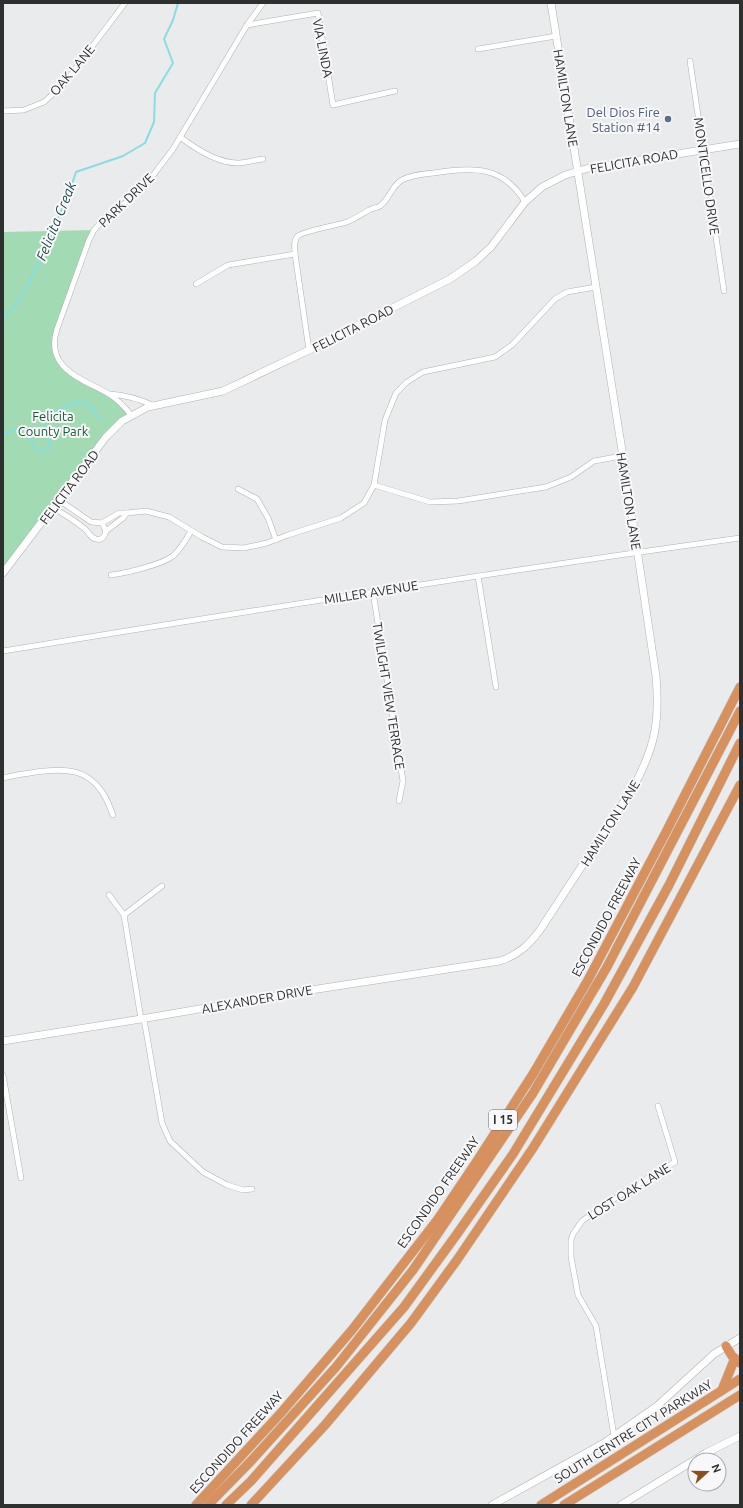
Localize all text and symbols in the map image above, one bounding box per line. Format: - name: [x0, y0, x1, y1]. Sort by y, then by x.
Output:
- street label: VIA LINDA: [310, 17, 336, 79]
- street label: OAK LANE: [47, 42, 97, 98]
- street label: HAMILTON LANE: [551, 48, 581, 148]
- place label: Del Dios Fire Station #14: [587, 105, 660, 134]
- marker: Del Dios Fire Station #14: [663, 114, 673, 124]
- street label: MONTICELLO DRIVE: [692, 116, 722, 236]
- street label: FELICITA ROAD: [589, 146, 679, 176]
- street label: PARK DRIVE: [96, 170, 156, 230]
- water label: Felicita Creak: [33, 178, 79, 263]
- street label: FELICITA ROAD: [310, 302, 396, 354]
- park label: Felicita County Park: [18, 409, 89, 438]
- street label: FELICITA ROAD: [37, 447, 101, 527]
- street label: HAMILTON LANE: [614, 451, 644, 551]
- street label: MILLER AVENUE: [323, 578, 419, 606]
- street label: TWILIGHT VIEW TERRACE: [370, 621, 408, 771]
- street label: HAMILTON LANE: [578, 777, 642, 869]
- street label: ESCONDIDO FREEWAY: [569, 855, 644, 979]
- street label: ALEXANDER DRIVE: [201, 982, 313, 1016]
- road number: I 15: [489, 1110, 517, 1130]
- street label: ESCONDIDO FREEWAY: [394, 1133, 482, 1250]
- street label: LOST OAK LANE: [585, 1160, 673, 1222]
- street label: SOUTH CENTRE CITY PARKWAY: [551, 1376, 715, 1486]
- street label: ESCONDIDO FREEWAY: [186, 1388, 286, 1496]
- north arrow: [687, 1452, 727, 1492]

